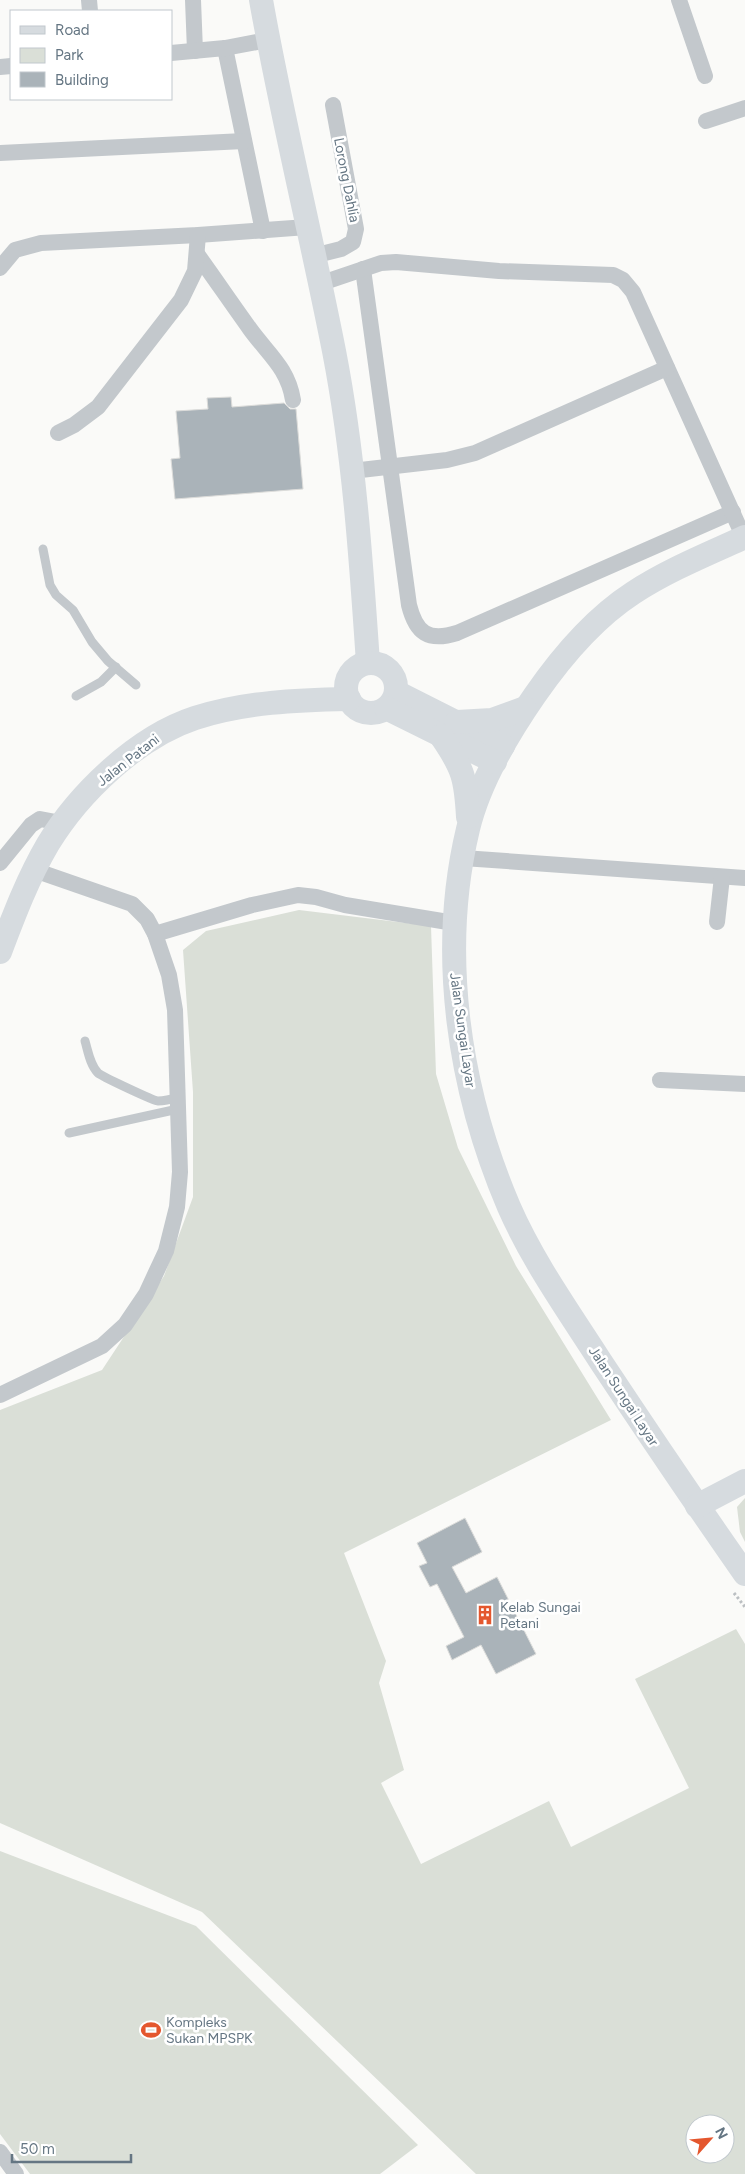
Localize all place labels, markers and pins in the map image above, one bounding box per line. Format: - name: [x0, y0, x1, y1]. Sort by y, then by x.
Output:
- place label: Kelab Sungai Petani: [500, 1599, 581, 1632]
- building icon: Kelab Sungai Petani: [474, 1604, 496, 1626]
- place label: Kompleks Sukan MPSPK: [166, 2014, 253, 2047]
- sports icon: Kompleks Sukan MPSPK: [140, 2019, 162, 2041]

